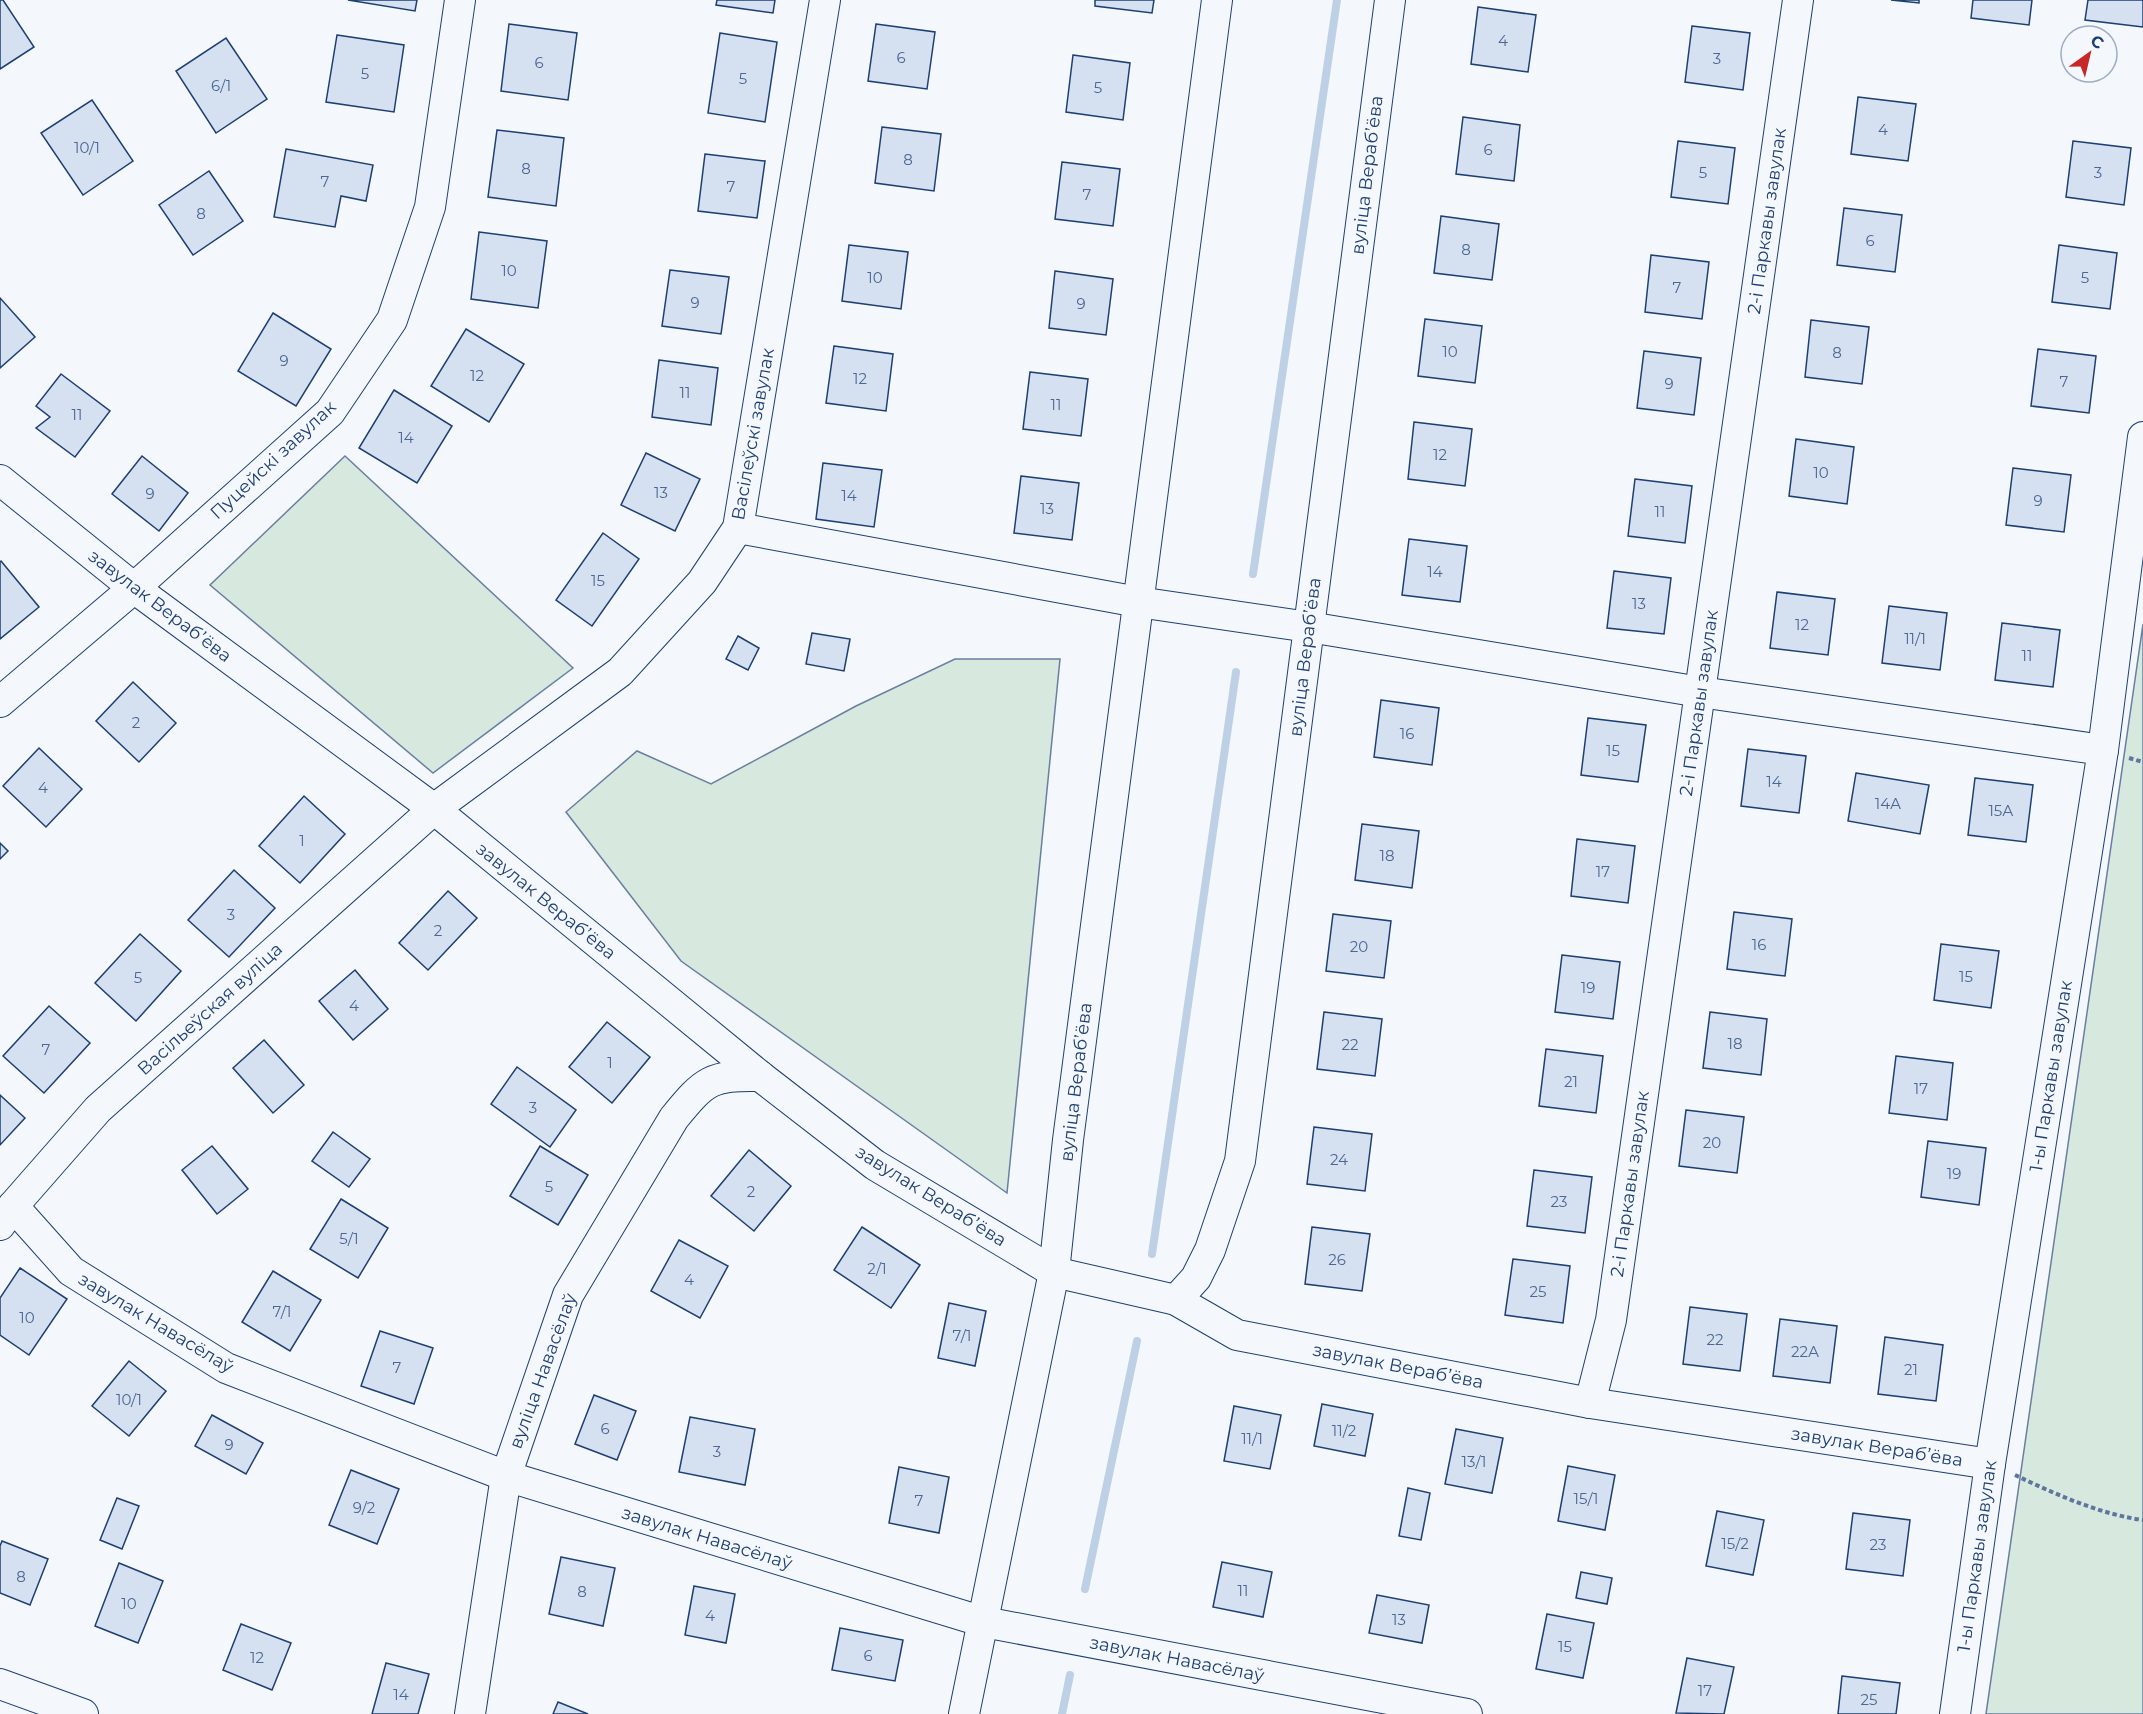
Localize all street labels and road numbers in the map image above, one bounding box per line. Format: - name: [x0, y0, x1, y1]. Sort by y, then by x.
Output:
- street label: вуліца Верабʼёва: [1346, 94, 1388, 256]
- street label: 2-і Паркавы завулак: [1743, 126, 1791, 316]
- street label: Васілеўскі завулак: [727, 346, 779, 522]
- street label: Пуцейскі завулак: [206, 396, 341, 524]
- street label: завулак Верабʼёва: [84, 545, 236, 667]
- street label: вуліца Верабʼёва: [1284, 576, 1326, 738]
- street label: 2-і Паркавы завулак: [1675, 608, 1723, 798]
- street label: завулак Верабʼёва: [472, 838, 620, 964]
- street label: Васільеўская вуліца: [133, 938, 287, 1080]
- street label: 1-ы Паркавы завулак: [2025, 978, 2077, 1173]
- street label: вуліца Верабʼёва: [1055, 1001, 1097, 1163]
- street label: 2-і Паркавы завулак: [1606, 1089, 1654, 1279]
- street label: завулак Верабʼёва: [852, 1141, 1010, 1251]
- street label: завулак Навасёлаў: [74, 1268, 238, 1378]
- street label: вуліца Навасёлаў: [505, 1290, 581, 1452]
- street label: завулак Верабʼёва: [1311, 1339, 1485, 1393]
- street label: завулак Верабʼёва: [1790, 1423, 1964, 1471]
- street label: 1-ы Паркавы завулак: [1953, 1458, 2001, 1653]
- street label: завулак Навасёлаў: [619, 1502, 795, 1574]
- street label: завулак Навасёлаў: [1088, 1631, 1266, 1687]

